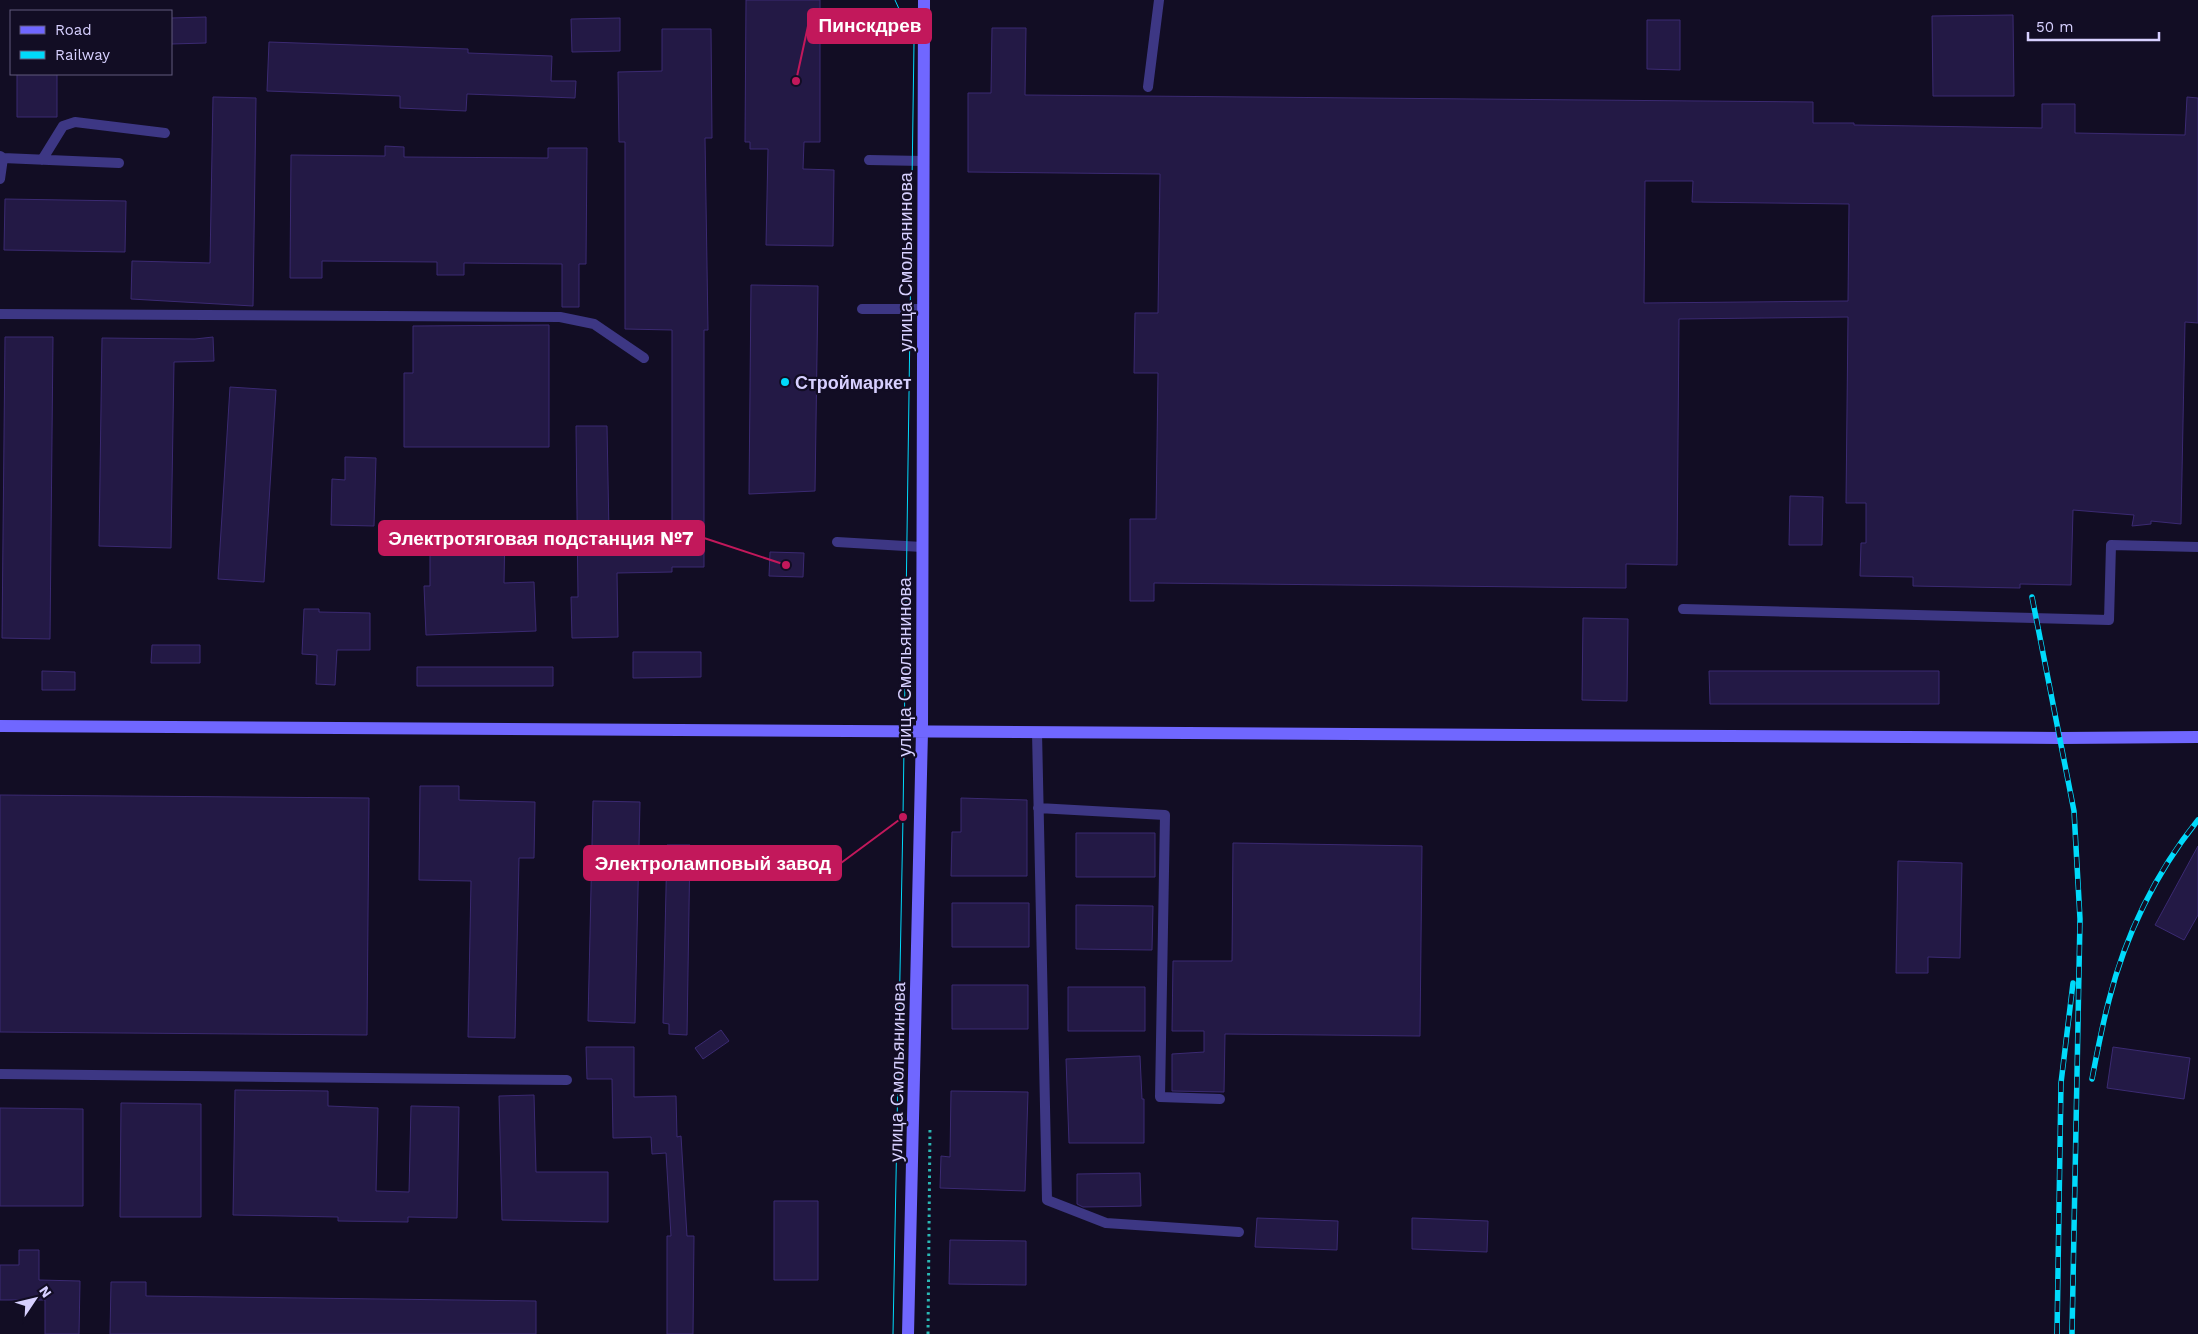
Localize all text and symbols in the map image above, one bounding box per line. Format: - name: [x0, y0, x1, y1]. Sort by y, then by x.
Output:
- callout: Пинскдрев: [808, 9, 931, 43]
- legend: [10, 10, 172, 75]
- scale bar: [2028, 10, 2159, 42]
- text: Пинскдрев: [819, 14, 921, 37]
- text: 50 m: [2036, 18, 2073, 36]
- text: Road: [55, 21, 92, 39]
- text: Railway: [55, 46, 110, 64]
- street label: улица Смольянинова: [895, 171, 916, 352]
- place label: Строймаркет: [795, 372, 912, 393]
- marker: Строймаркет: [779, 376, 791, 388]
- callout: Электротяговая подстанция №7: [379, 521, 704, 555]
- text: Электротяговая подстанция №7: [388, 527, 694, 550]
- street label: улица Смольянинова: [894, 576, 915, 757]
- callout: Электроламповый завод: [584, 846, 841, 880]
- text: Электроламповый завод: [595, 852, 831, 875]
- street label: улица Смольянинова: [885, 981, 909, 1162]
- north arrow: [10, 1274, 60, 1324]
- text: N: [36, 1283, 55, 1300]

